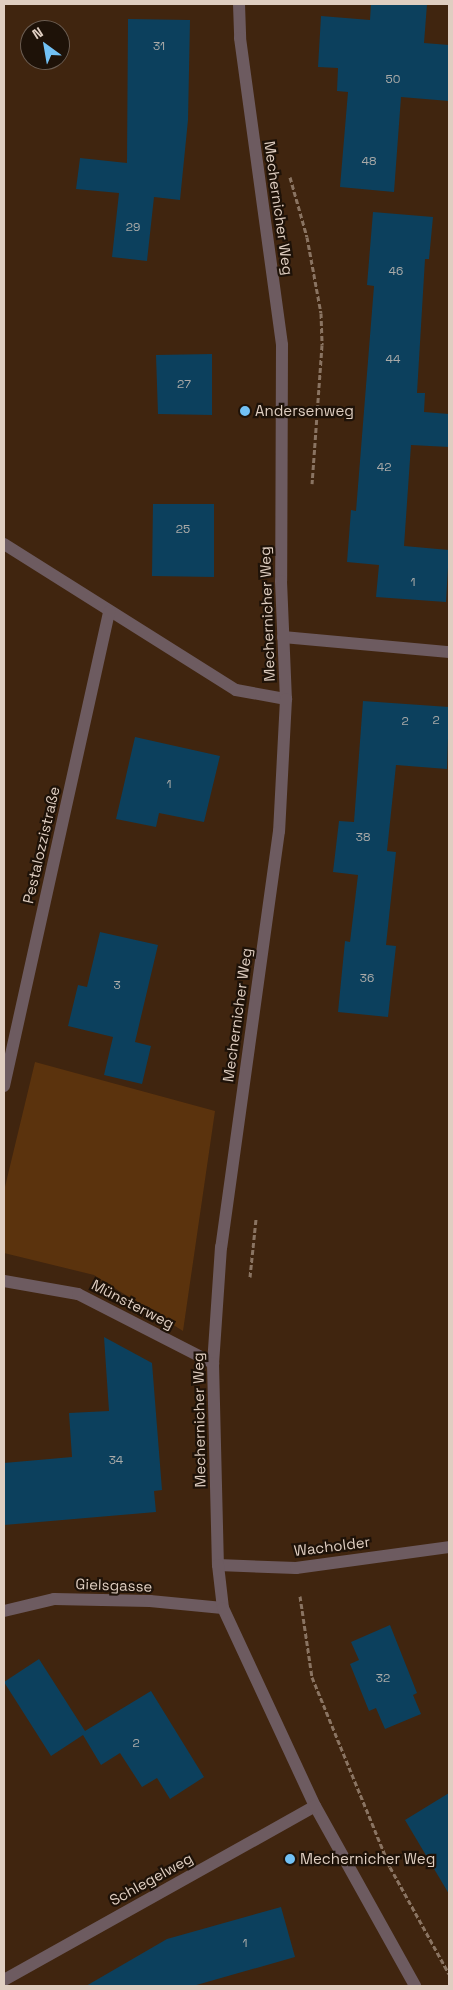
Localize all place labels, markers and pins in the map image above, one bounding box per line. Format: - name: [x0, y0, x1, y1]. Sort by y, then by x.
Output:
- place label: Andersenweg: [255, 402, 354, 420]
- marker: Andersenweg: [239, 405, 251, 417]
- place label: Mechernicher Weg: [300, 1850, 435, 1868]
- marker: Mechernicher Weg: [284, 1853, 296, 1865]

